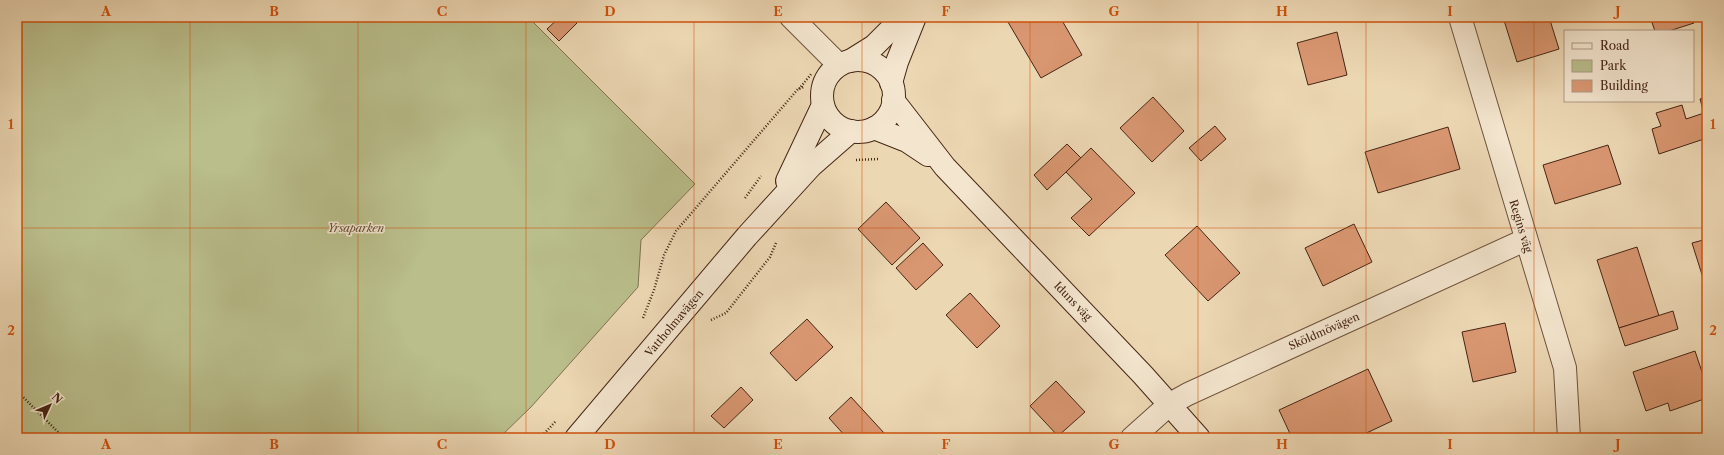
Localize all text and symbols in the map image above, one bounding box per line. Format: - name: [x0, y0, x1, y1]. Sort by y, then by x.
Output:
- text: A: [100, 3, 112, 19]
- text: B: [269, 3, 279, 19]
- text: C: [437, 3, 447, 19]
- text: D: [604, 3, 616, 19]
- text: E: [773, 3, 783, 19]
- text: F: [942, 3, 951, 19]
- text: G: [1108, 3, 1120, 19]
- text: H: [1276, 3, 1288, 19]
- text: I: [1447, 3, 1453, 19]
- text: J: [1613, 3, 1621, 19]
- legend: [1564, 30, 1694, 102]
- text: Road: [1600, 38, 1630, 53]
- text: Park: [1600, 58, 1627, 73]
- text: Building: [1600, 78, 1648, 93]
- text: 1: [8, 116, 14, 132]
- text: 1: [1710, 116, 1716, 132]
- street label: Regins väg: [1506, 198, 1536, 254]
- park label: Yrsaparken: [328, 221, 385, 235]
- street label: Iduns väg: [1051, 279, 1095, 324]
- street label: Vattholmavägen: [641, 286, 706, 360]
- street label: Sköldmövägen: [1286, 309, 1362, 353]
- text: 2: [7, 322, 15, 338]
- text: 2: [1709, 322, 1717, 338]
- north arrow: [30, 385, 70, 425]
- text: N: [49, 390, 66, 407]
- text: A: [100, 436, 112, 452]
- text: B: [269, 436, 279, 452]
- text: C: [437, 436, 447, 452]
- text: D: [604, 436, 616, 452]
- text: E: [773, 436, 783, 452]
- text: F: [942, 436, 951, 452]
- text: G: [1108, 436, 1120, 452]
- text: H: [1276, 436, 1288, 452]
- text: I: [1447, 436, 1453, 452]
- text: J: [1613, 436, 1621, 452]

